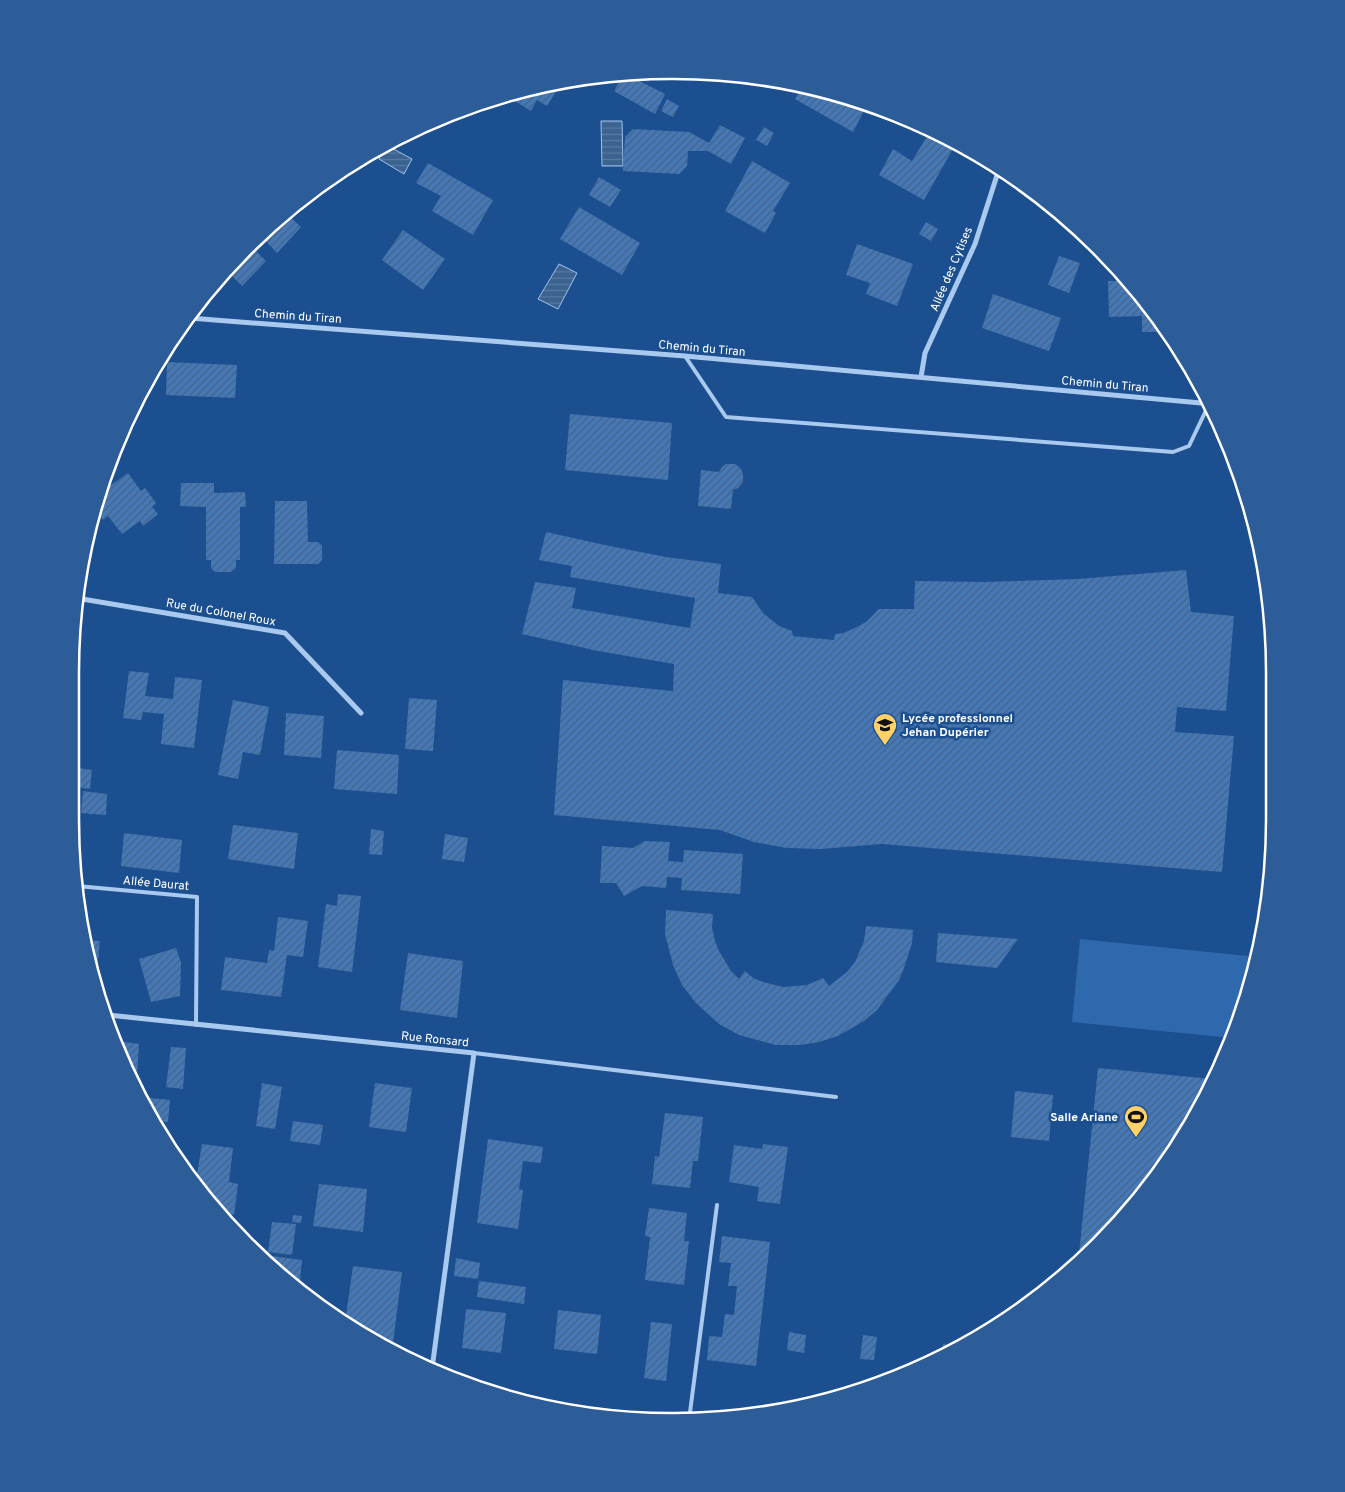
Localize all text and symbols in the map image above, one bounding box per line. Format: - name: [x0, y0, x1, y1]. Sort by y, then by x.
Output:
- street label: Allée des Cytises: [927, 225, 977, 314]
- street label: Chemin du Tiran: [254, 306, 342, 328]
- street label: Chemin du Tiran: [658, 337, 746, 361]
- street label: Chemin du Tiran: [1061, 373, 1149, 397]
- street label: Rue du Colonel Roux: [165, 595, 277, 631]
- place label: Lycée professionnel Jehan Dupérier: [902, 711, 1013, 741]
- school or university icon: Lycée professionnel Jehan Dupérier: [872, 712, 898, 746]
- street label: Allée Daurat: [122, 873, 190, 895]
- street label: Rue Ronsard: [400, 1028, 470, 1052]
- sports icon: Salle Ariane: [1123, 1104, 1149, 1138]
- place label: Salle Ariane: [1050, 1110, 1118, 1126]

